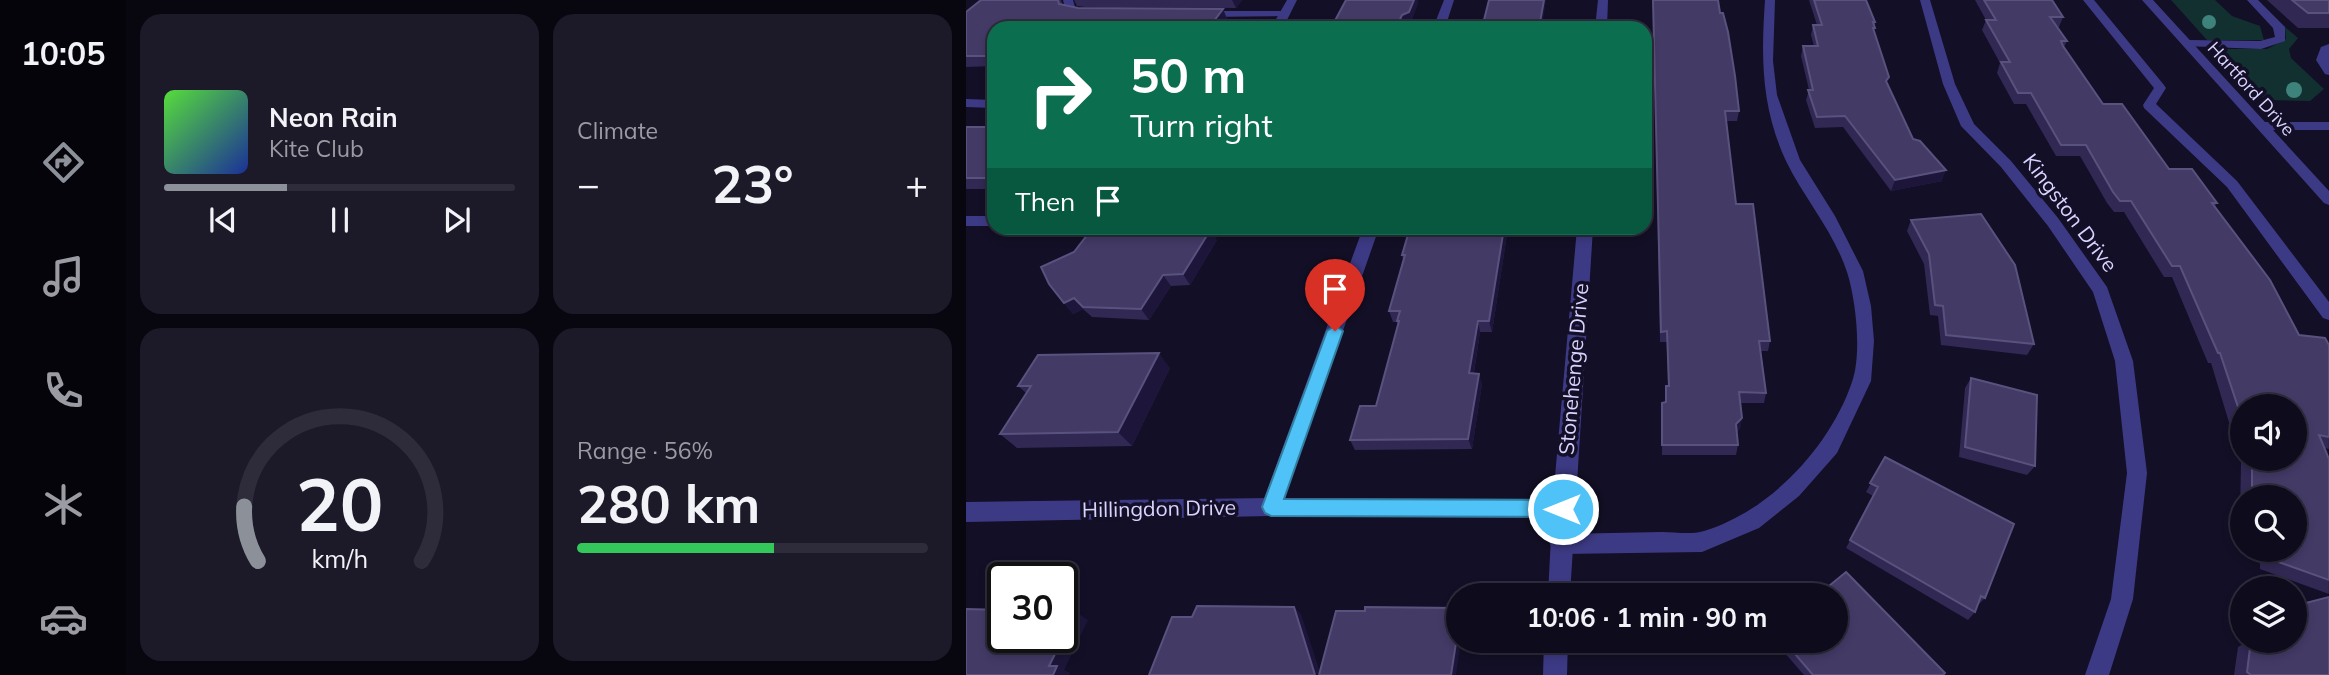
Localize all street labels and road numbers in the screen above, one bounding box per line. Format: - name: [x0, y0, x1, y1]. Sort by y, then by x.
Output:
- street label: Hartford Drive: [2203, 37, 2300, 141]
- street label: Kingston Drive: [2018, 148, 2124, 277]
- street label: Stonehenge Drive: [1553, 282, 1593, 456]
- street label: Hillingdon Drive: [1082, 494, 1236, 522]

